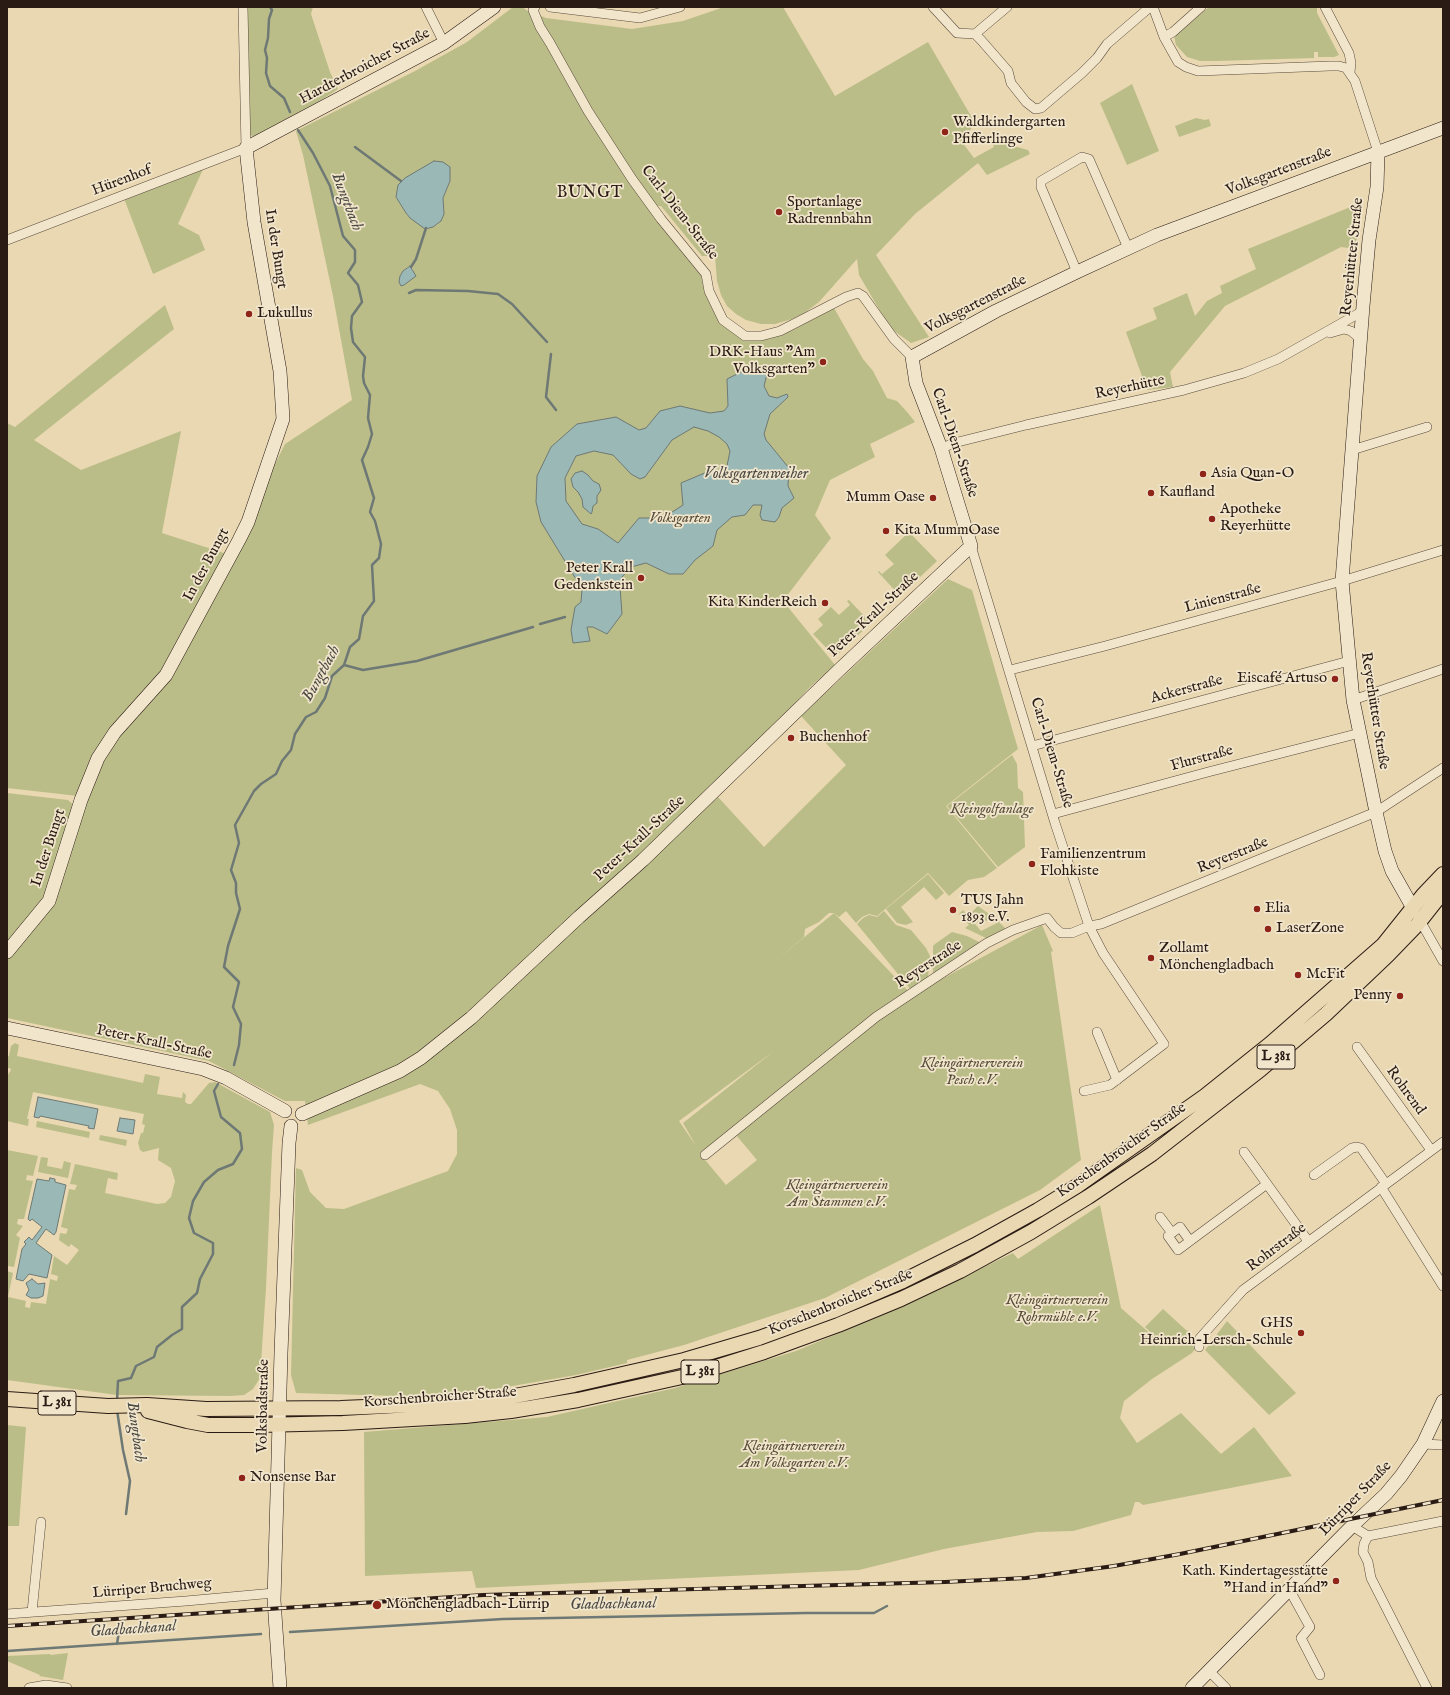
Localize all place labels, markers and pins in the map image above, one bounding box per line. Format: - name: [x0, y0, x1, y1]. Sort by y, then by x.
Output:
- place label: Waldkindergarten Pfifferlinge: [953, 114, 1065, 149]
- marker: Waldkindergarten Pfifferlinge: [940, 127, 950, 137]
- place label: Sportanlage Radrennbahn: [787, 194, 872, 229]
- marker: Sportanlage Radrennbahn: [774, 207, 784, 217]
- place label: Lukullus: [257, 305, 312, 323]
- marker: Lukullus: [244, 309, 254, 319]
- place label: DRK-Haus "Am Volksgarten": [709, 344, 815, 379]
- marker: DRK-Haus "Am Volksgarten": [818, 357, 828, 367]
- place label: Asia Quan-O: [1211, 465, 1294, 483]
- marker: Asia Quan-O: [1198, 469, 1208, 479]
- place label: Kaufland: [1159, 484, 1215, 502]
- marker: Kaufland: [1146, 488, 1156, 498]
- place label: Mumm Oase: [846, 489, 925, 507]
- marker: Mumm Oase: [928, 493, 938, 503]
- place label: Apotheke Reyerhütte: [1220, 501, 1291, 536]
- marker: Apotheke Reyerhütte: [1207, 514, 1217, 524]
- place label: Kita MummOase: [894, 522, 1000, 540]
- marker: Kita MummOase: [881, 526, 891, 536]
- place label: Peter Krall Gedenkstein: [554, 560, 633, 595]
- marker: Peter Krall Gedenkstein: [636, 573, 646, 583]
- place label: Kita KinderReich: [708, 594, 817, 612]
- marker: Kita KinderReich: [820, 598, 830, 608]
- place label: Eiscafé Artuso: [1237, 670, 1327, 688]
- marker: Eiscafé Artuso: [1330, 674, 1340, 684]
- place label: Buchenhof: [799, 729, 867, 747]
- marker: Buchenhof: [786, 733, 796, 743]
- place label: Familienzentrum Flohkiste: [1040, 846, 1146, 881]
- marker: Familienzentrum Flohkiste: [1027, 859, 1037, 869]
- place label: TUS Jahn 1893 e.V.: [961, 892, 1024, 927]
- place label: Elia: [1265, 900, 1290, 918]
- marker: Elia: [1252, 904, 1262, 914]
- marker: TUS Jahn 1893 e.V.: [948, 905, 958, 915]
- place label: LaserZone: [1276, 920, 1344, 938]
- marker: LaserZone: [1263, 924, 1273, 934]
- place label: Zollamt Mönchengladbach: [1159, 940, 1274, 975]
- marker: Zollamt Mönchengladbach: [1146, 953, 1156, 963]
- place label: McFit: [1306, 966, 1345, 984]
- marker: McFit: [1293, 970, 1303, 980]
- place label: Penny: [1353, 987, 1392, 1005]
- marker: Penny: [1395, 991, 1405, 1001]
- place label: GHS Heinrich-Lersch-Schule: [1140, 1315, 1293, 1350]
- marker: GHS Heinrich-Lersch-Schule: [1296, 1328, 1306, 1338]
- place label: Nonsense Bar: [250, 1469, 336, 1487]
- marker: Nonsense Bar: [237, 1473, 247, 1483]
- place label: Kath. Kindertagesstätte "Hand in Hand": [1182, 1563, 1328, 1598]
- marker: Kath. Kindertagesstätte "Hand in Hand": [1331, 1576, 1341, 1586]
- place label: Mönchengladbach-Lürrip: [386, 1596, 549, 1614]
- marker: Mönchengladbach-Lürrip: [371, 1599, 383, 1611]

